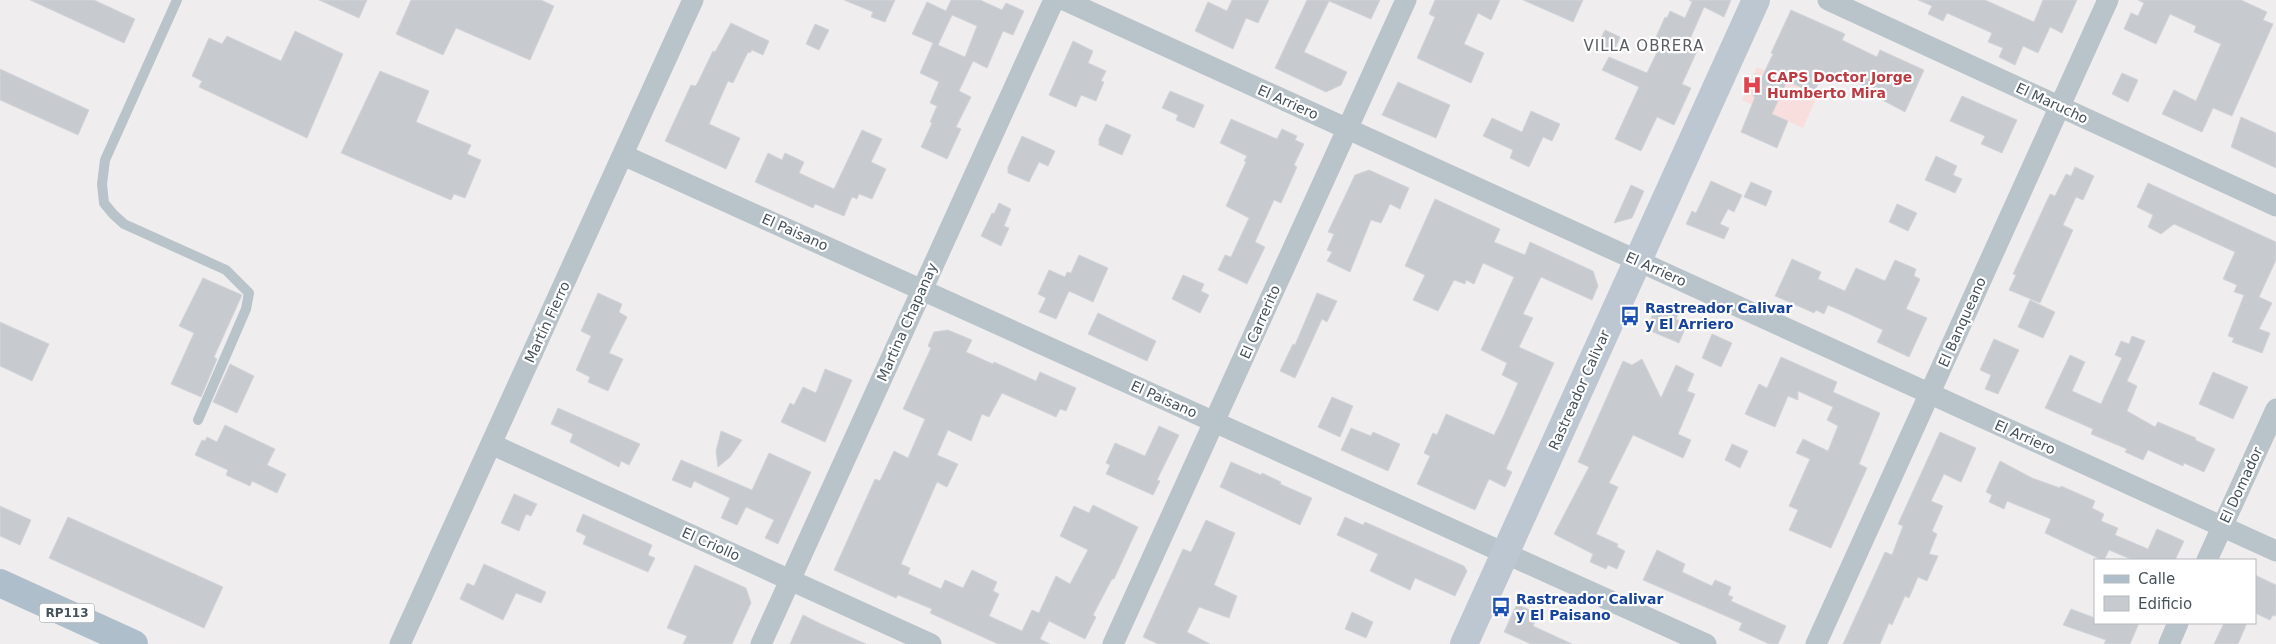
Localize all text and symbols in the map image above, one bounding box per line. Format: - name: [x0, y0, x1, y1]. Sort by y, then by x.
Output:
- district label: VILLA OBRERA: [1584, 37, 1704, 55]
- place label: CAPS Doctor Jorge Humberto Mira: [1767, 69, 1912, 101]
- hospital icon: CAPS Doctor Jorge Humberto Mira: [1741, 74, 1763, 96]
- street label: El Marucho: [2013, 79, 2091, 127]
- street label: El Arriero: [1255, 82, 1321, 122]
- street label: El Paisano: [759, 210, 831, 254]
- street label: El Arriero: [1623, 249, 1689, 289]
- street label: Martina Chapanay: [874, 260, 940, 384]
- street label: El Banqueano: [1935, 275, 1989, 369]
- street label: Martín Fierro: [521, 279, 573, 365]
- street label: El Carrerito: [1237, 283, 1283, 361]
- place label: Rastreador Calivar y El Arriero: [1645, 300, 1792, 332]
- bus stop icon: Rastreador Calivar y El Arriero: [1619, 305, 1641, 327]
- street label: Rastreador Calivar: [1545, 327, 1613, 453]
- street label: El Paisano: [1128, 377, 1200, 421]
- street label: El Arriero: [1992, 417, 2058, 457]
- street label: El Domador: [2216, 444, 2266, 526]
- street label: El Criollo: [680, 524, 742, 564]
- legend: [2094, 559, 2256, 624]
- text: Calle: [2138, 570, 2175, 588]
- place label: Rastreador Calivar y El Paisano: [1516, 591, 1663, 623]
- text: Edificio: [2138, 595, 2192, 613]
- bus stop icon: Rastreador Calivar y El Paisano: [1490, 596, 1512, 618]
- road number: RP113: [40, 604, 94, 622]

